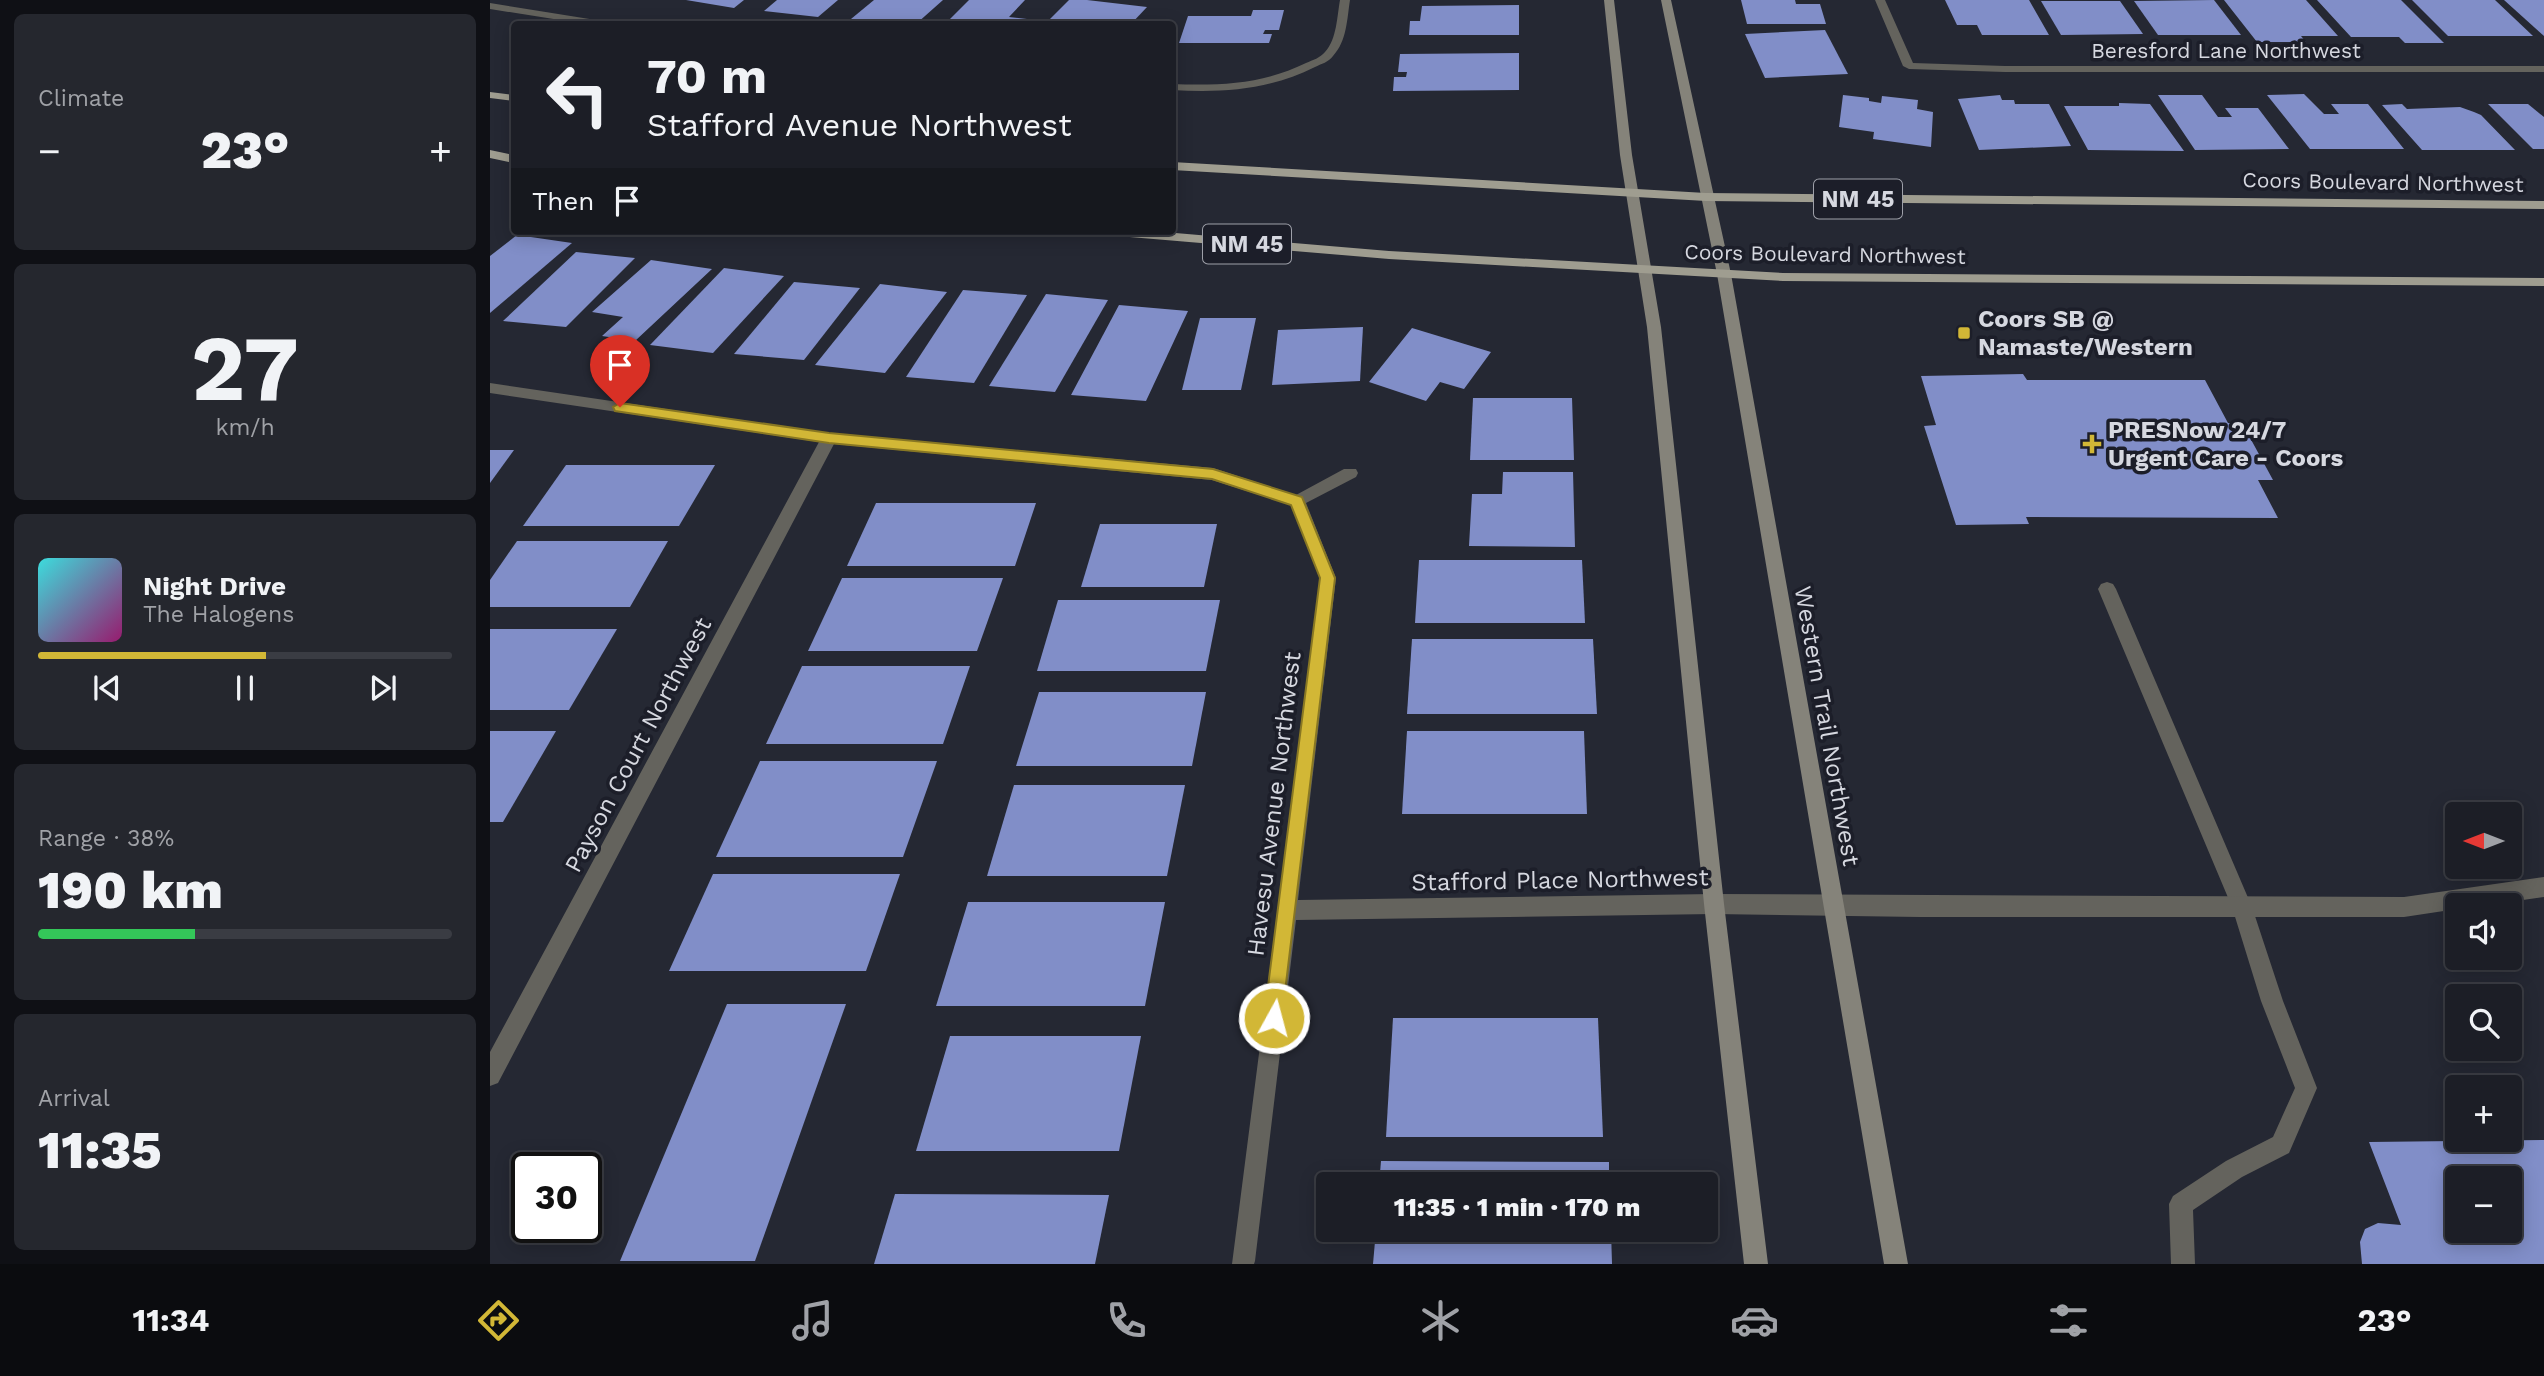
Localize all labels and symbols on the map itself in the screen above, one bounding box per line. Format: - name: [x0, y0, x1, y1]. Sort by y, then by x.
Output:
- street label: Beresford Lane Northwest: [2091, 38, 2361, 63]
- street label: Coors Boulevard Northwest: [2242, 167, 2524, 197]
- road number: NM 45: [1814, 180, 1902, 218]
- road number: NM 45: [1203, 224, 1291, 264]
- street label: Coors Boulevard Northwest: [1684, 239, 1966, 269]
- place label: Coors SB @ Namaste/Western: [1978, 305, 2193, 361]
- marker: Coors SB @ Namaste/Western: [1956, 325, 1972, 341]
- pin: [590, 335, 650, 407]
- place label: PRESNow 24/7 Urgent Care - Coors: [2108, 416, 2343, 472]
- marker: PRESNow 24/7 Urgent Care - Coors: [2082, 434, 2102, 454]
- street label: Western Trail Northwest: [1789, 584, 1865, 868]
- street label: Payson Court Northwest: [559, 613, 717, 877]
- street label: Havesu Avenue Northwest: [1241, 650, 1307, 958]
- north arrow: [2445, 802, 2522, 878]
- street label: Stafford Place Northwest: [1411, 863, 1709, 897]
- position arrow: [1237, 981, 1311, 1055]
- speed limit sign: 30: [511, 1152, 602, 1243]

